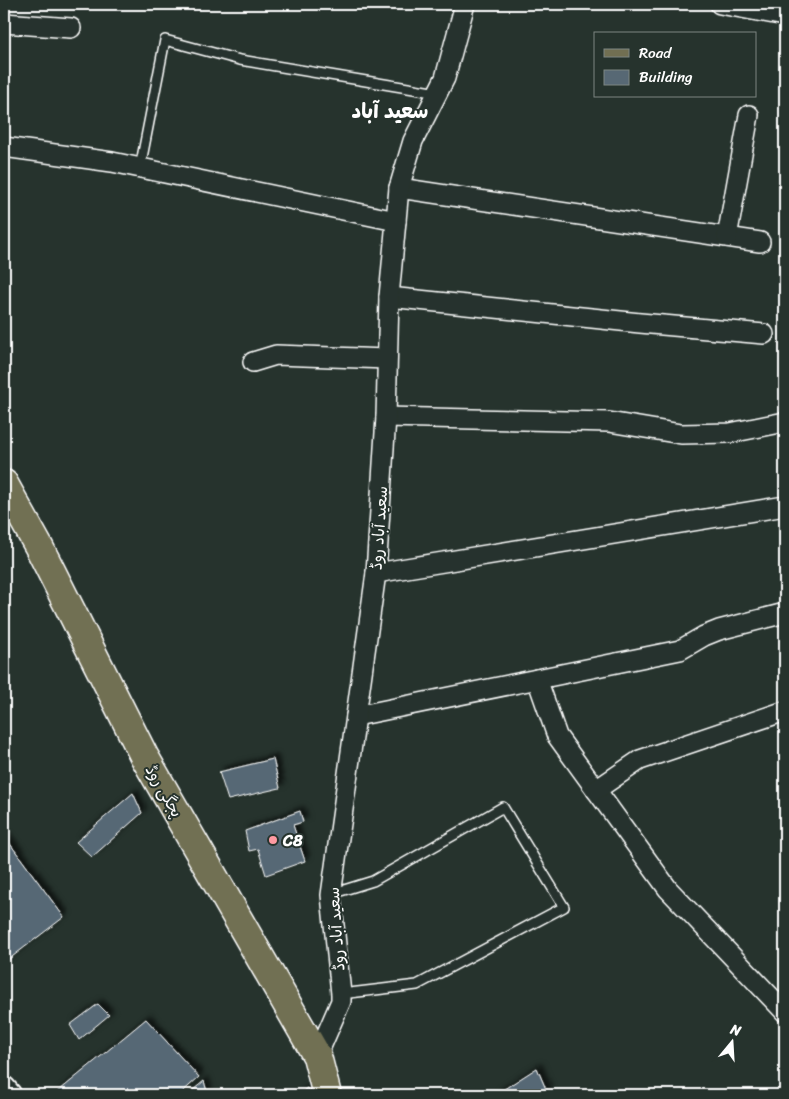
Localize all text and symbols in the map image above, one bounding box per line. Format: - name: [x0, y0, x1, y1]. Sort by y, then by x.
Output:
- legend: [594, 32, 756, 98]
- text: Road: [639, 40, 672, 66]
- text: Building: [639, 64, 693, 90]
- district label: سعید آباد: [352, 92, 428, 130]
- street label: سعید آباد روڈ: [362, 485, 396, 571]
- street label: پجگی روڈ: [137, 759, 191, 823]
- place label: C8: [282, 826, 303, 855]
- marker: C8: [267, 834, 279, 846]
- street label: سعید آباد روڈ: [319, 886, 353, 972]
- north arrow: [706, 1016, 756, 1066]
- text: N: [726, 1016, 745, 1044]

